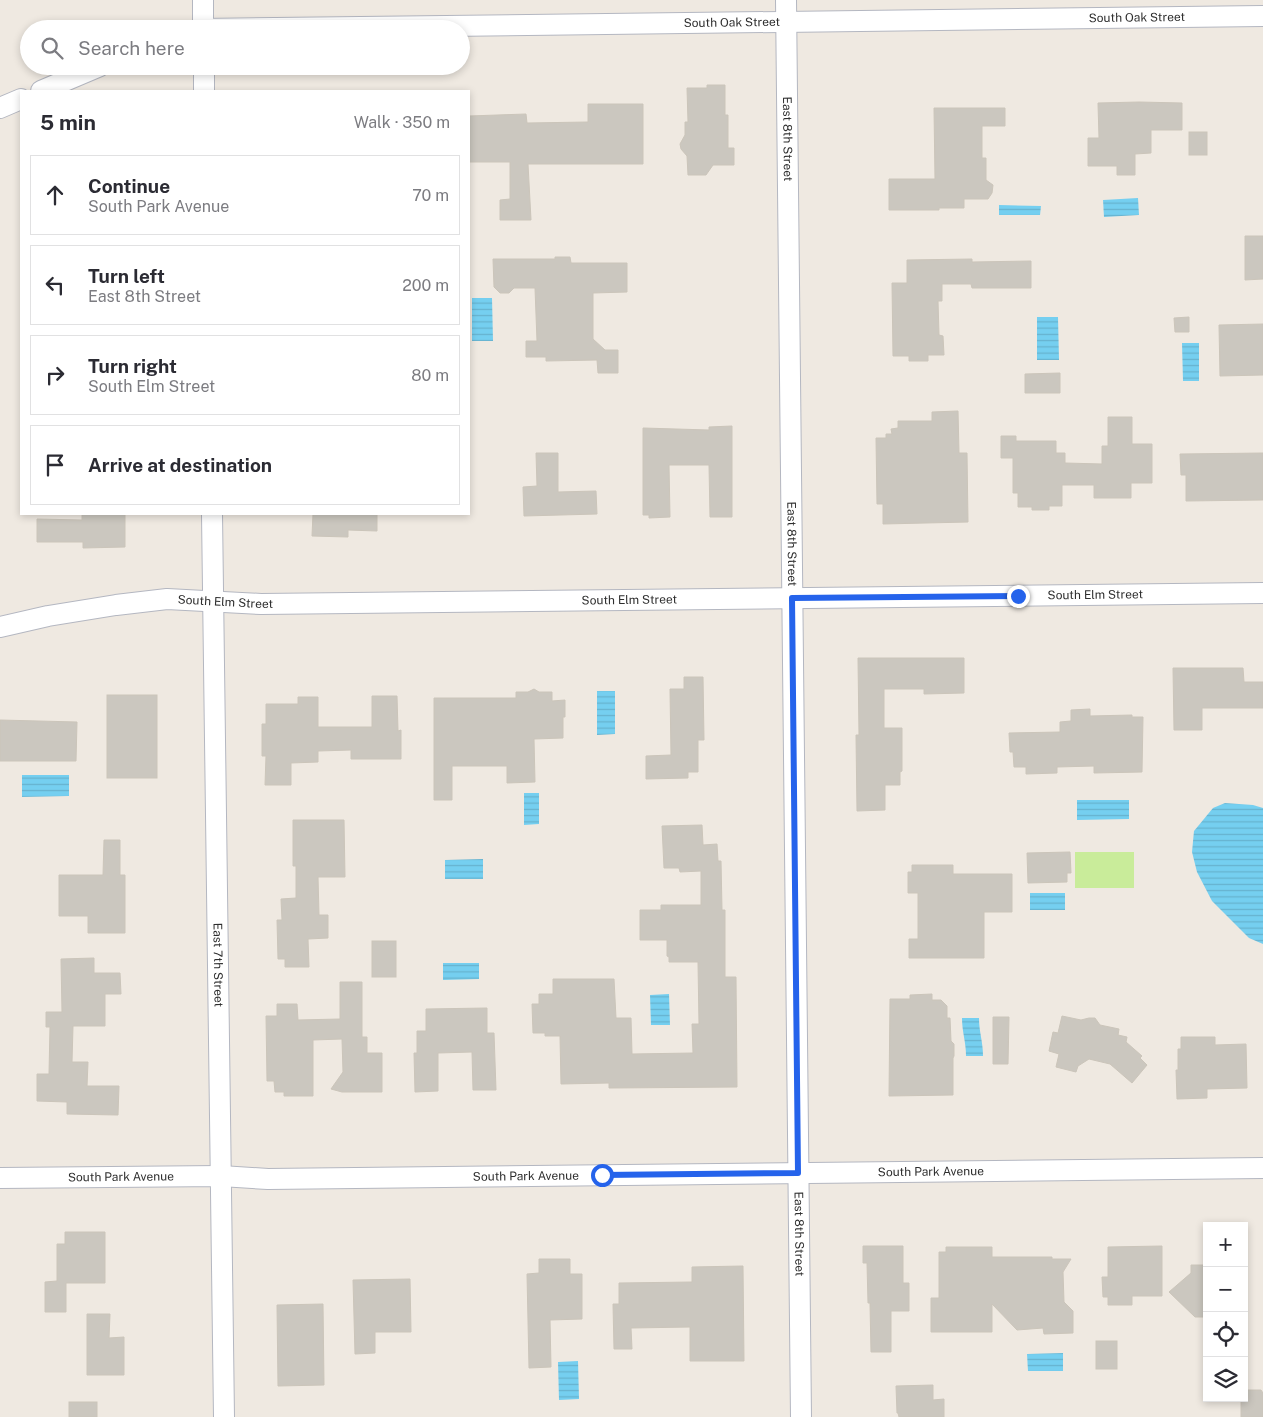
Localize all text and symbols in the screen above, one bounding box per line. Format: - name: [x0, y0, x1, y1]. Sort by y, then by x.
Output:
- street label: South Oak Street: [1089, 10, 1186, 25]
- street label: South Oak Street: [684, 15, 781, 30]
- search box: [20, 20, 470, 75]
- icon: search: [38, 34, 66, 62]
- text: Search here: [78, 37, 185, 59]
- street label: East 8th Street: [780, 96, 795, 182]
- text: 5 min: [40, 110, 96, 135]
- text: Walk · 350 m: [354, 113, 450, 132]
- text: Continue: [88, 175, 170, 197]
- icon: ahead: [41, 181, 69, 209]
- text: 70 m: [412, 186, 449, 205]
- text: South Park Avenue: [88, 197, 229, 216]
- text: Turn left: [88, 265, 165, 287]
- icon: left: [41, 271, 69, 299]
- text: 200 m: [402, 276, 449, 295]
- text: East 8th Street: [88, 287, 201, 306]
- text: Turn right: [88, 355, 177, 377]
- icon: right: [41, 361, 69, 389]
- text: 80 m: [411, 366, 449, 385]
- text: South Elm Street: [88, 377, 215, 396]
- icon: arrive: [41, 451, 69, 479]
- text: Arrive at destination: [88, 454, 272, 476]
- street label: East 8th Street: [784, 501, 799, 587]
- route end: [1007, 585, 1030, 608]
- street label: South Elm Street: [1047, 587, 1144, 602]
- street label: South Elm Street: [581, 592, 678, 607]
- street label: South Elm Street: [177, 593, 274, 611]
- street label: East 7th Street: [210, 923, 226, 1008]
- route start: [591, 1164, 614, 1187]
- street label: South Park Avenue: [878, 1164, 984, 1179]
- street label: South Park Avenue: [68, 1169, 174, 1184]
- street label: South Park Avenue: [473, 1169, 579, 1184]
- street label: East 8th Street: [792, 1191, 807, 1277]
- map controls: [1203, 1222, 1248, 1402]
- button: +: [1203, 1222, 1248, 1267]
- button: −: [1203, 1267, 1248, 1312]
- button: locate: [1203, 1312, 1248, 1357]
- button: layers: [1203, 1357, 1248, 1402]

